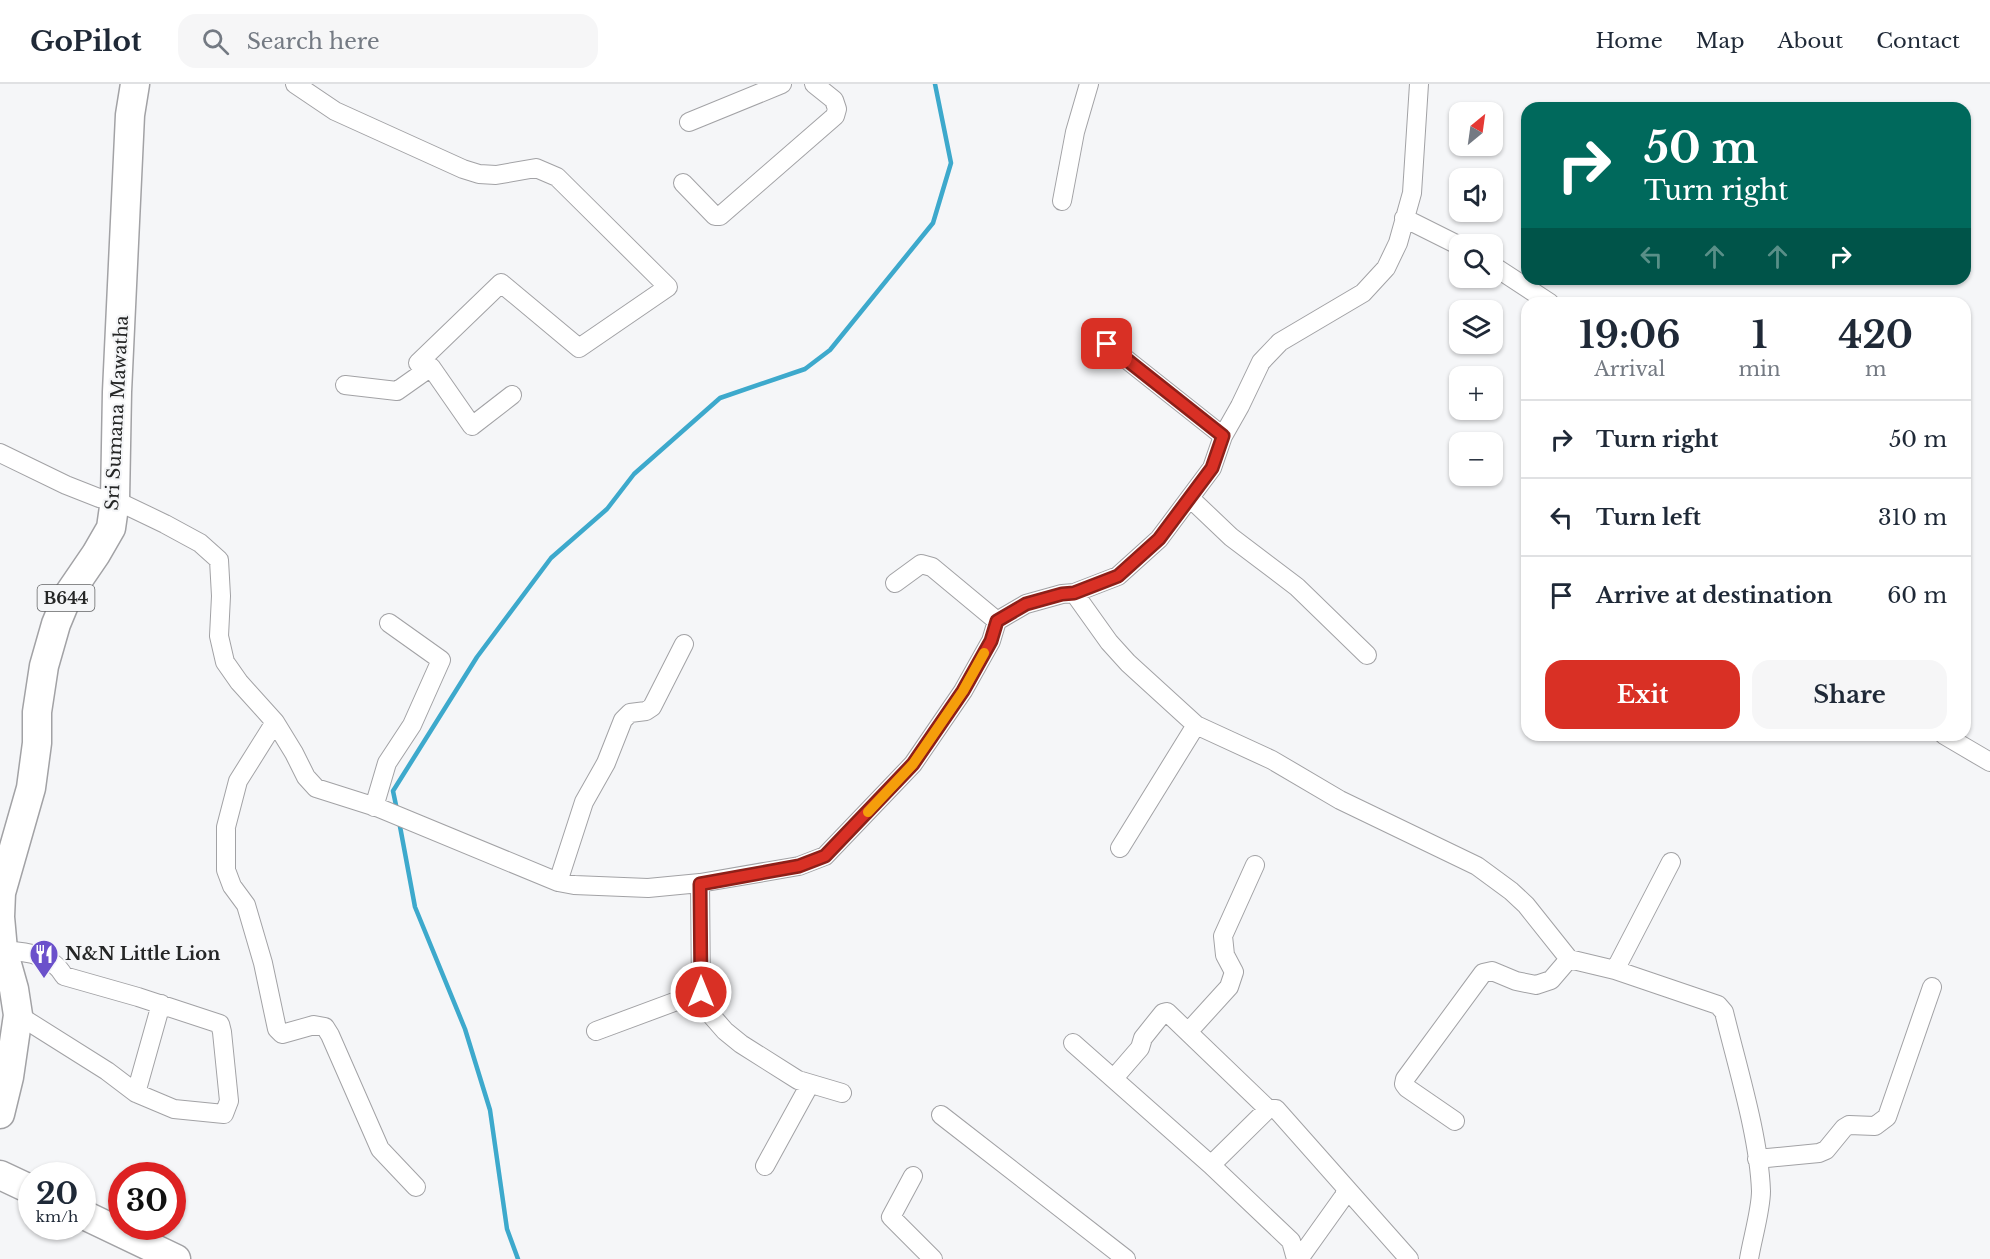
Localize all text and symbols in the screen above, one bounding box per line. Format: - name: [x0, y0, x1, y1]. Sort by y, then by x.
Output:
- search box: [178, 14, 598, 68]
- text: GoPilot: [30, 24, 142, 59]
- icon: search: [199, 25, 232, 58]
- text: Search here: [247, 28, 380, 55]
- text: Home: [1596, 28, 1663, 54]
- text: Map: [1696, 28, 1744, 54]
- text: About: [1777, 28, 1843, 54]
- text: Contact: [1876, 28, 1960, 54]
- north arrow: [1449, 102, 1503, 156]
- map controls: [1449, 102, 1503, 486]
- text: 50 m: [1644, 122, 1758, 174]
- icon: right: [1545, 126, 1623, 204]
- button: sound: [1449, 168, 1503, 222]
- text: Turn right: [1644, 174, 1788, 207]
- button: search: [1449, 234, 1503, 288]
- icon: left: [1635, 240, 1668, 273]
- icon: ahead: [1698, 240, 1731, 273]
- icon: ahead: [1761, 240, 1794, 273]
- icon: right: [1824, 240, 1857, 273]
- button: layers: [1449, 300, 1503, 354]
- text: 19:06: [1579, 313, 1681, 358]
- text: 1: [1752, 313, 1767, 358]
- text: 420: [1839, 313, 1913, 358]
- street label: Sri Sumana Mawatha: [101, 315, 133, 511]
- pin: [1081, 318, 1132, 369]
- icon: arrive: [1090, 327, 1123, 360]
- text: Arrival: [1594, 357, 1665, 381]
- text: min: [1739, 357, 1781, 381]
- text: m: [1865, 357, 1887, 381]
- button: +: [1449, 366, 1503, 420]
- icon: right: [1545, 423, 1578, 456]
- text: Turn right: [1596, 426, 1718, 453]
- text: 50 m: [1889, 426, 1947, 453]
- button: −: [1449, 432, 1503, 486]
- icon: left: [1545, 501, 1578, 534]
- text: Turn left: [1596, 504, 1701, 531]
- text: 310 m: [1878, 504, 1947, 531]
- icon: arrive: [1545, 579, 1578, 612]
- text: Arrive at destination: [1596, 582, 1833, 609]
- text: 60 m: [1887, 582, 1947, 609]
- road number: B644: [38, 585, 94, 611]
- button: Exit: [1545, 660, 1740, 729]
- button: Share: [1752, 660, 1947, 729]
- restaurant icon: N&N Little Lion: [28, 938, 60, 980]
- place label: N&N Little Lion: [65, 943, 220, 965]
- position arrow: [669, 960, 733, 1024]
- speed limit sign: 30: [108, 1162, 186, 1240]
- text: 20: [36, 1175, 78, 1212]
- text: km/h: [36, 1207, 78, 1226]

